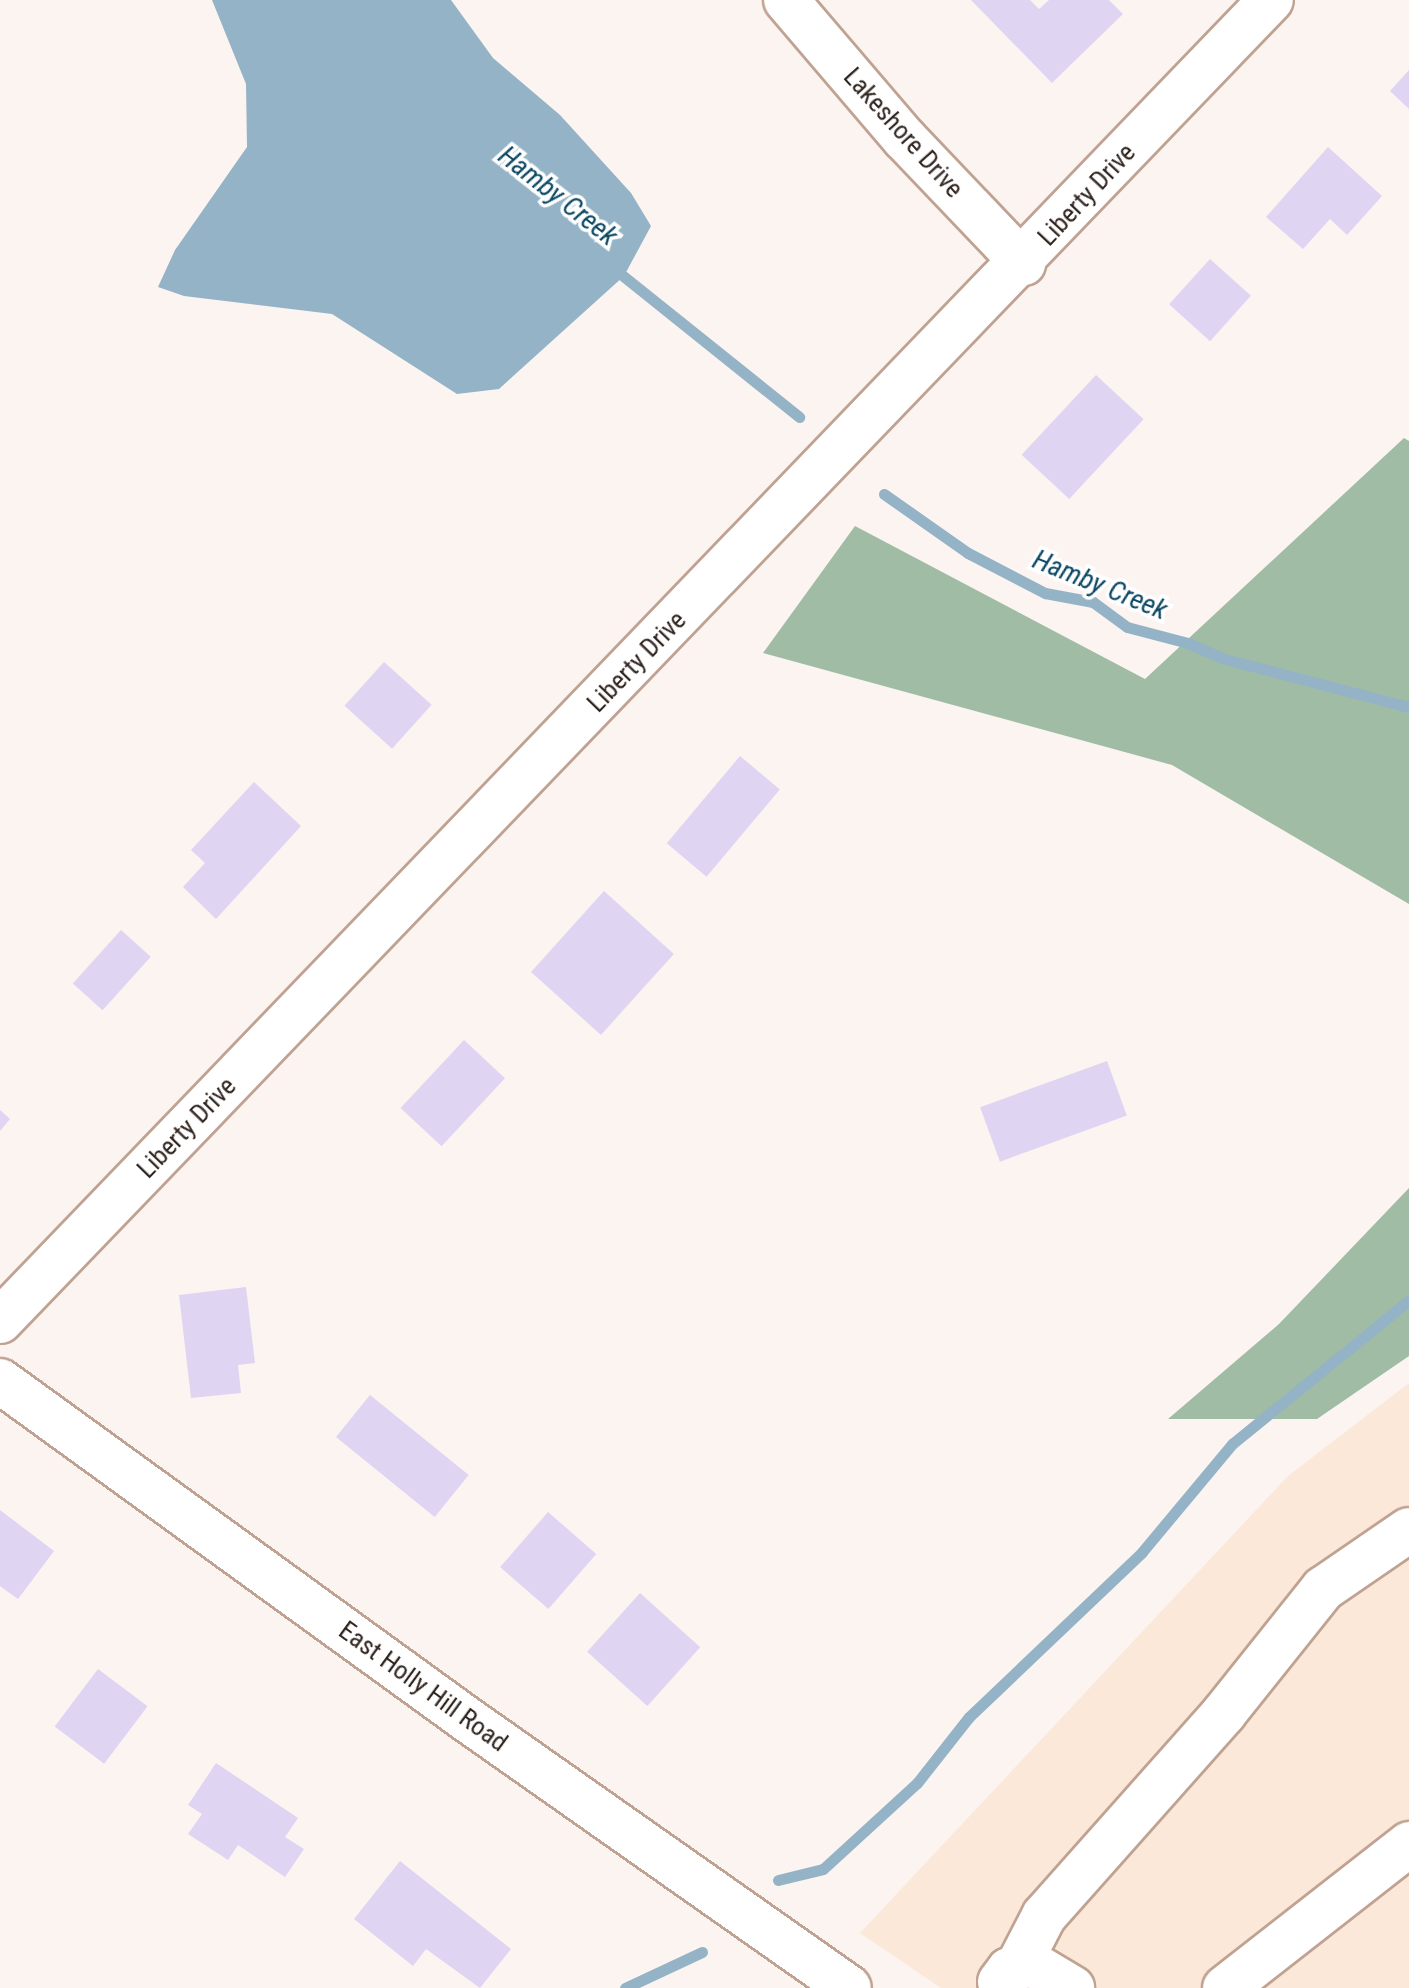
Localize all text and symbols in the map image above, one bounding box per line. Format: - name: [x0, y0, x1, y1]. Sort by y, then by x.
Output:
- street label: Lakeshore Drive: [837, 62, 969, 204]
- street label: Liberty Drive: [1032, 137, 1142, 253]
- water label: Hamby Creek: [492, 139, 624, 253]
- water label: Hamby Creek: [1028, 543, 1172, 627]
- street label: Liberty Drive: [581, 605, 693, 719]
- street label: Liberty Drive: [131, 1071, 243, 1185]
- street label: East Holly Hill Road: [333, 1615, 513, 1759]

